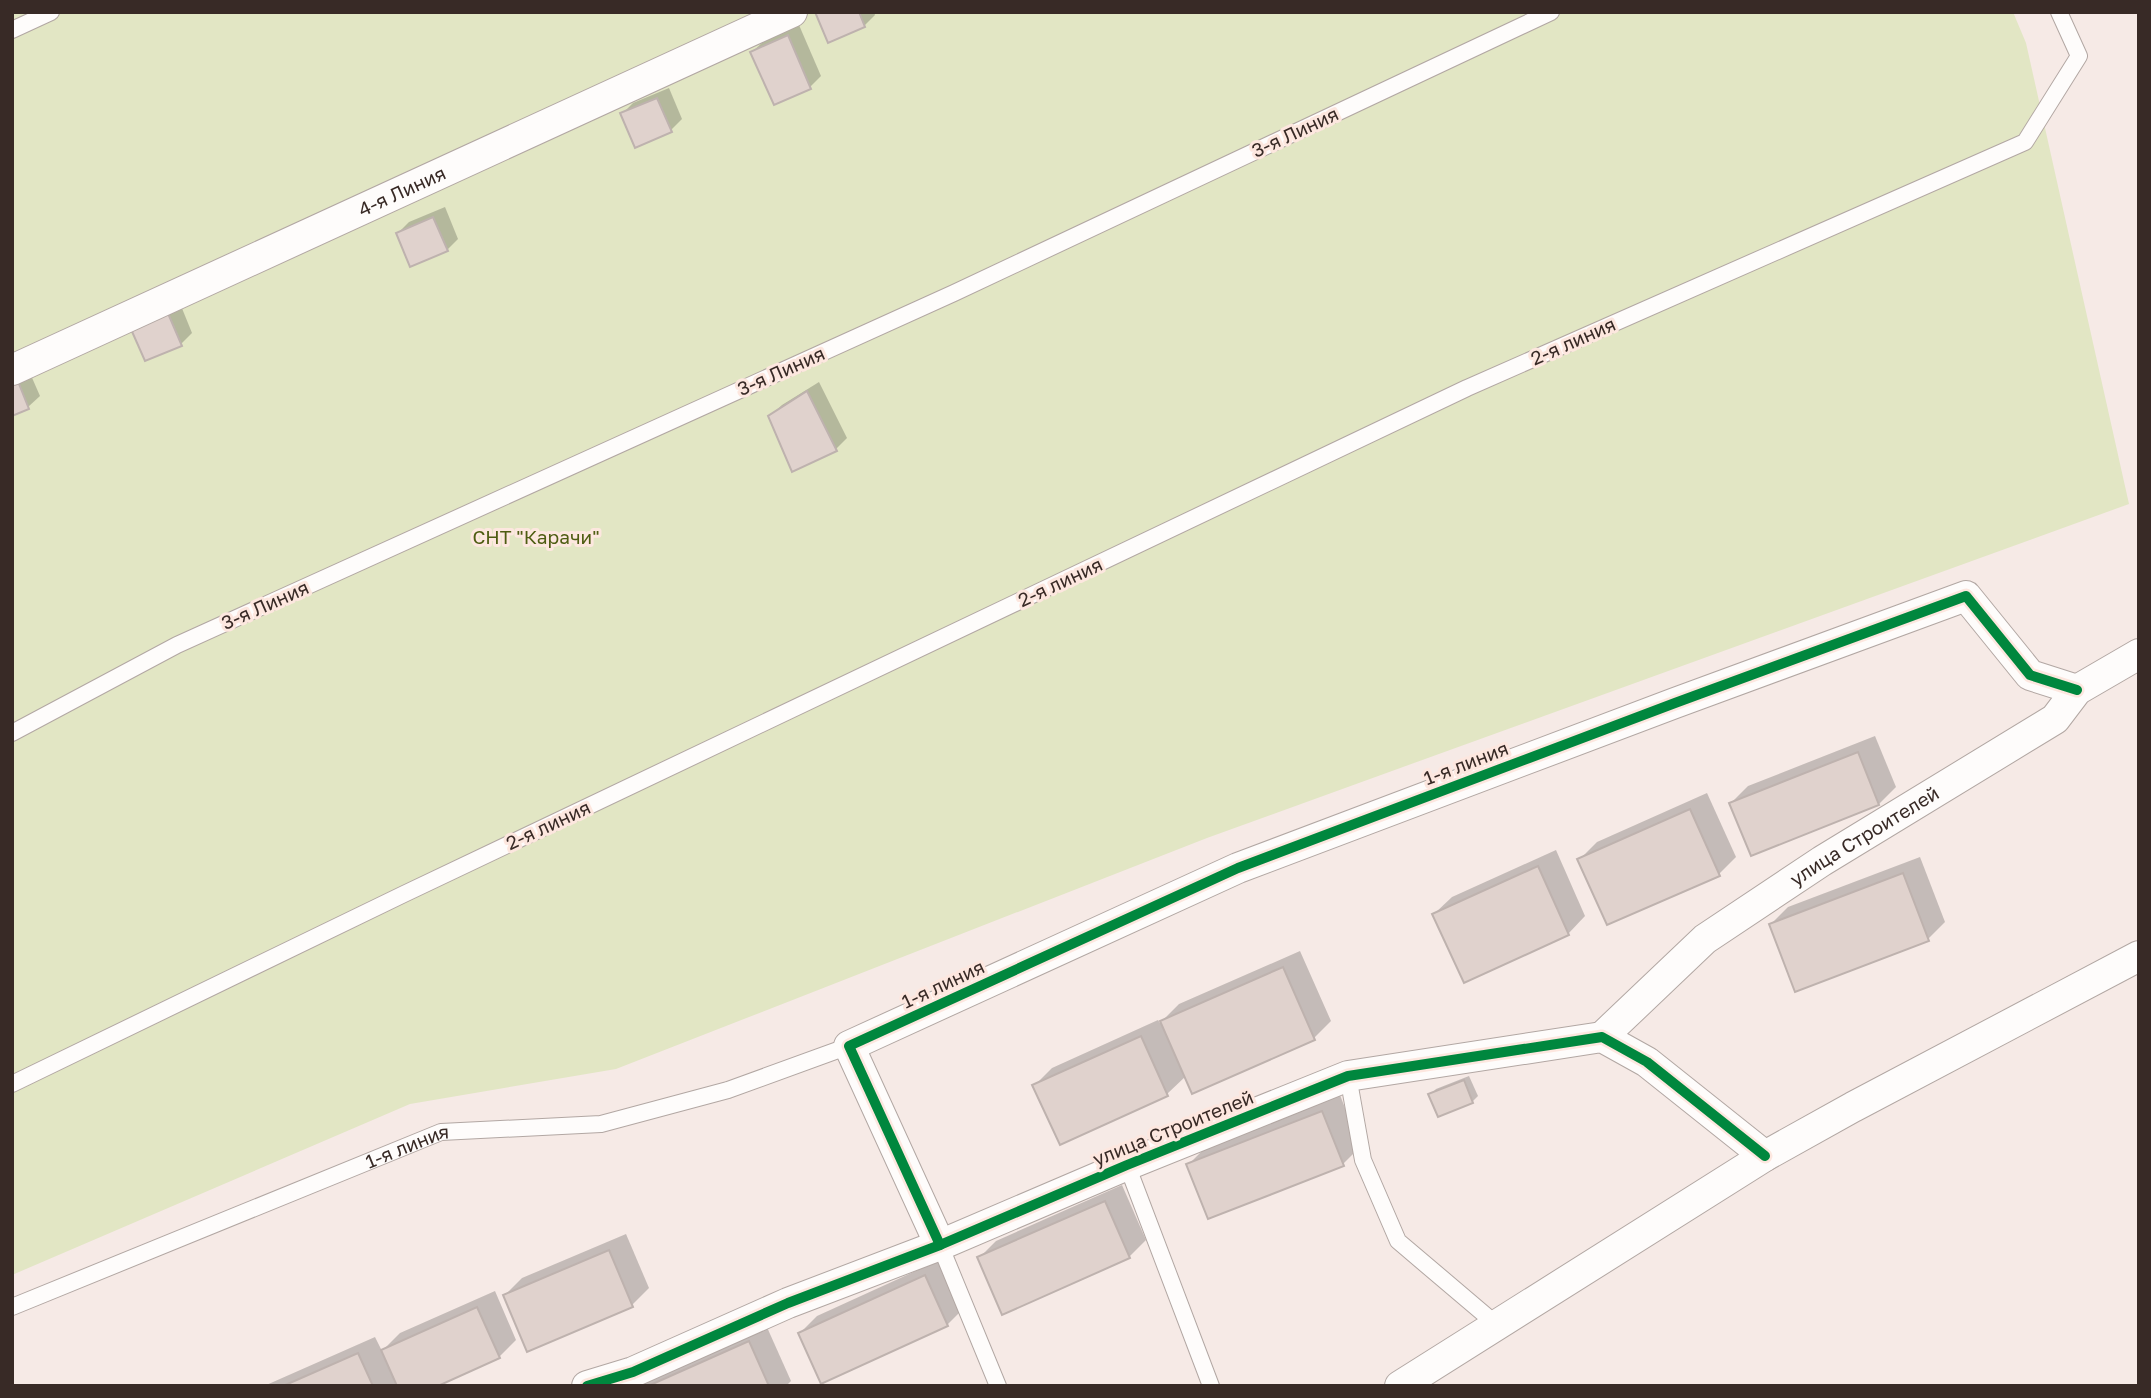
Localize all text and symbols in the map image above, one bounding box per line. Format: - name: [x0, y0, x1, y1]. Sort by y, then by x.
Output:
- street label: 3-я Линия: [1248, 101, 1342, 162]
- street label: 4-я Линия: [354, 161, 449, 221]
- street label: 2-я линия: [1527, 312, 1619, 369]
- street label: 3-я Линия: [734, 341, 828, 400]
- park label: СНТ "Карачи": [472, 525, 600, 548]
- street label: 2-я линия: [1014, 552, 1106, 611]
- street label: 3-я Линия: [218, 575, 312, 634]
- street label: 1-я линия: [1420, 736, 1511, 789]
- street label: улица Строителей: [1785, 781, 1943, 890]
- street label: 2-я линия: [502, 795, 594, 854]
- street label: 1-я линия: [898, 954, 988, 1013]
- street label: улица Строителей: [1089, 1085, 1256, 1170]
- street label: 1-я линия: [362, 1120, 450, 1173]

